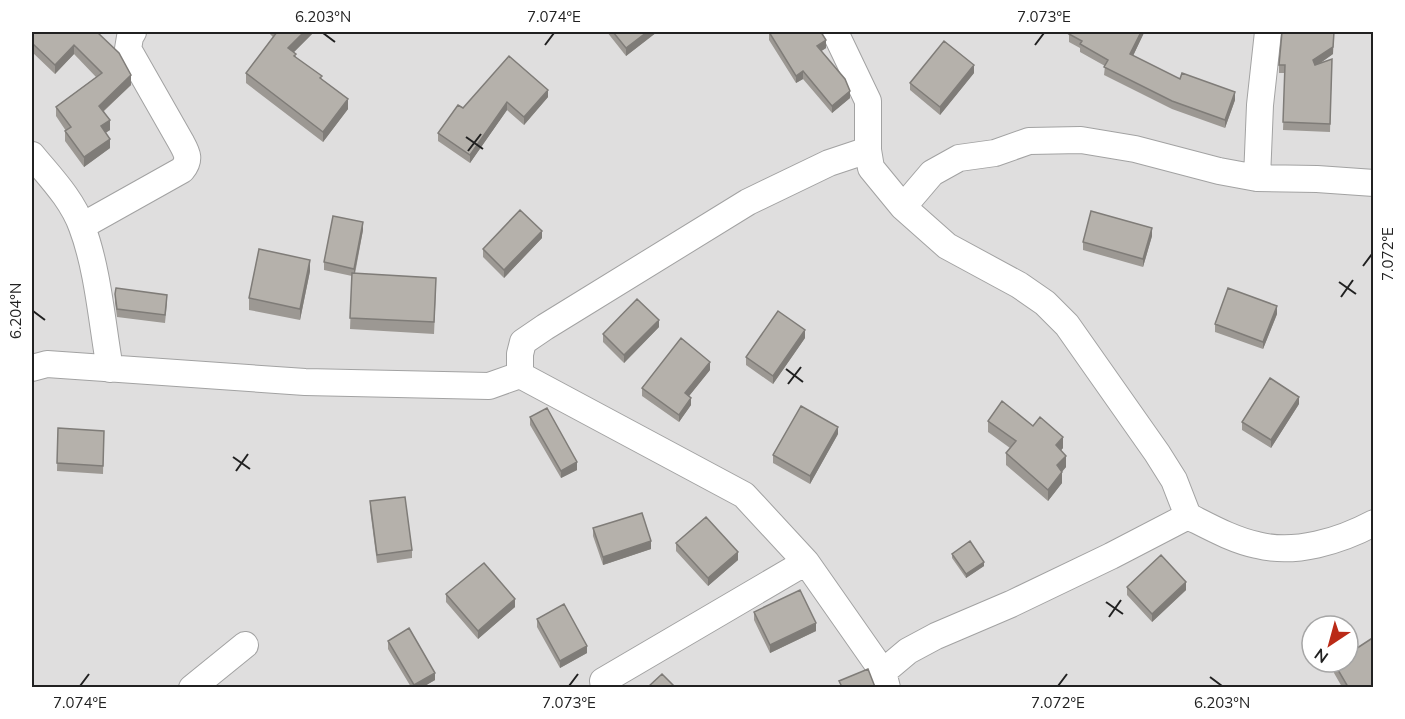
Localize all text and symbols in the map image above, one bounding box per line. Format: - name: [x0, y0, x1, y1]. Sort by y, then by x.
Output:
- text: 6.203°N: [295, 7, 351, 26]
- text: 7.074°E: [527, 7, 581, 26]
- text: 7.073°E: [1017, 7, 1071, 26]
- text: 7.072°E: [1378, 227, 1397, 281]
- text: 6.204°N: [6, 283, 25, 339]
- north arrow: [1300, 614, 1360, 674]
- text: N: [1310, 644, 1332, 668]
- text: 7.074°E: [53, 693, 107, 712]
- text: 7.073°E: [542, 693, 596, 712]
- text: 7.072°E: [1031, 693, 1085, 712]
- text: 6.203°N: [1194, 693, 1250, 712]

